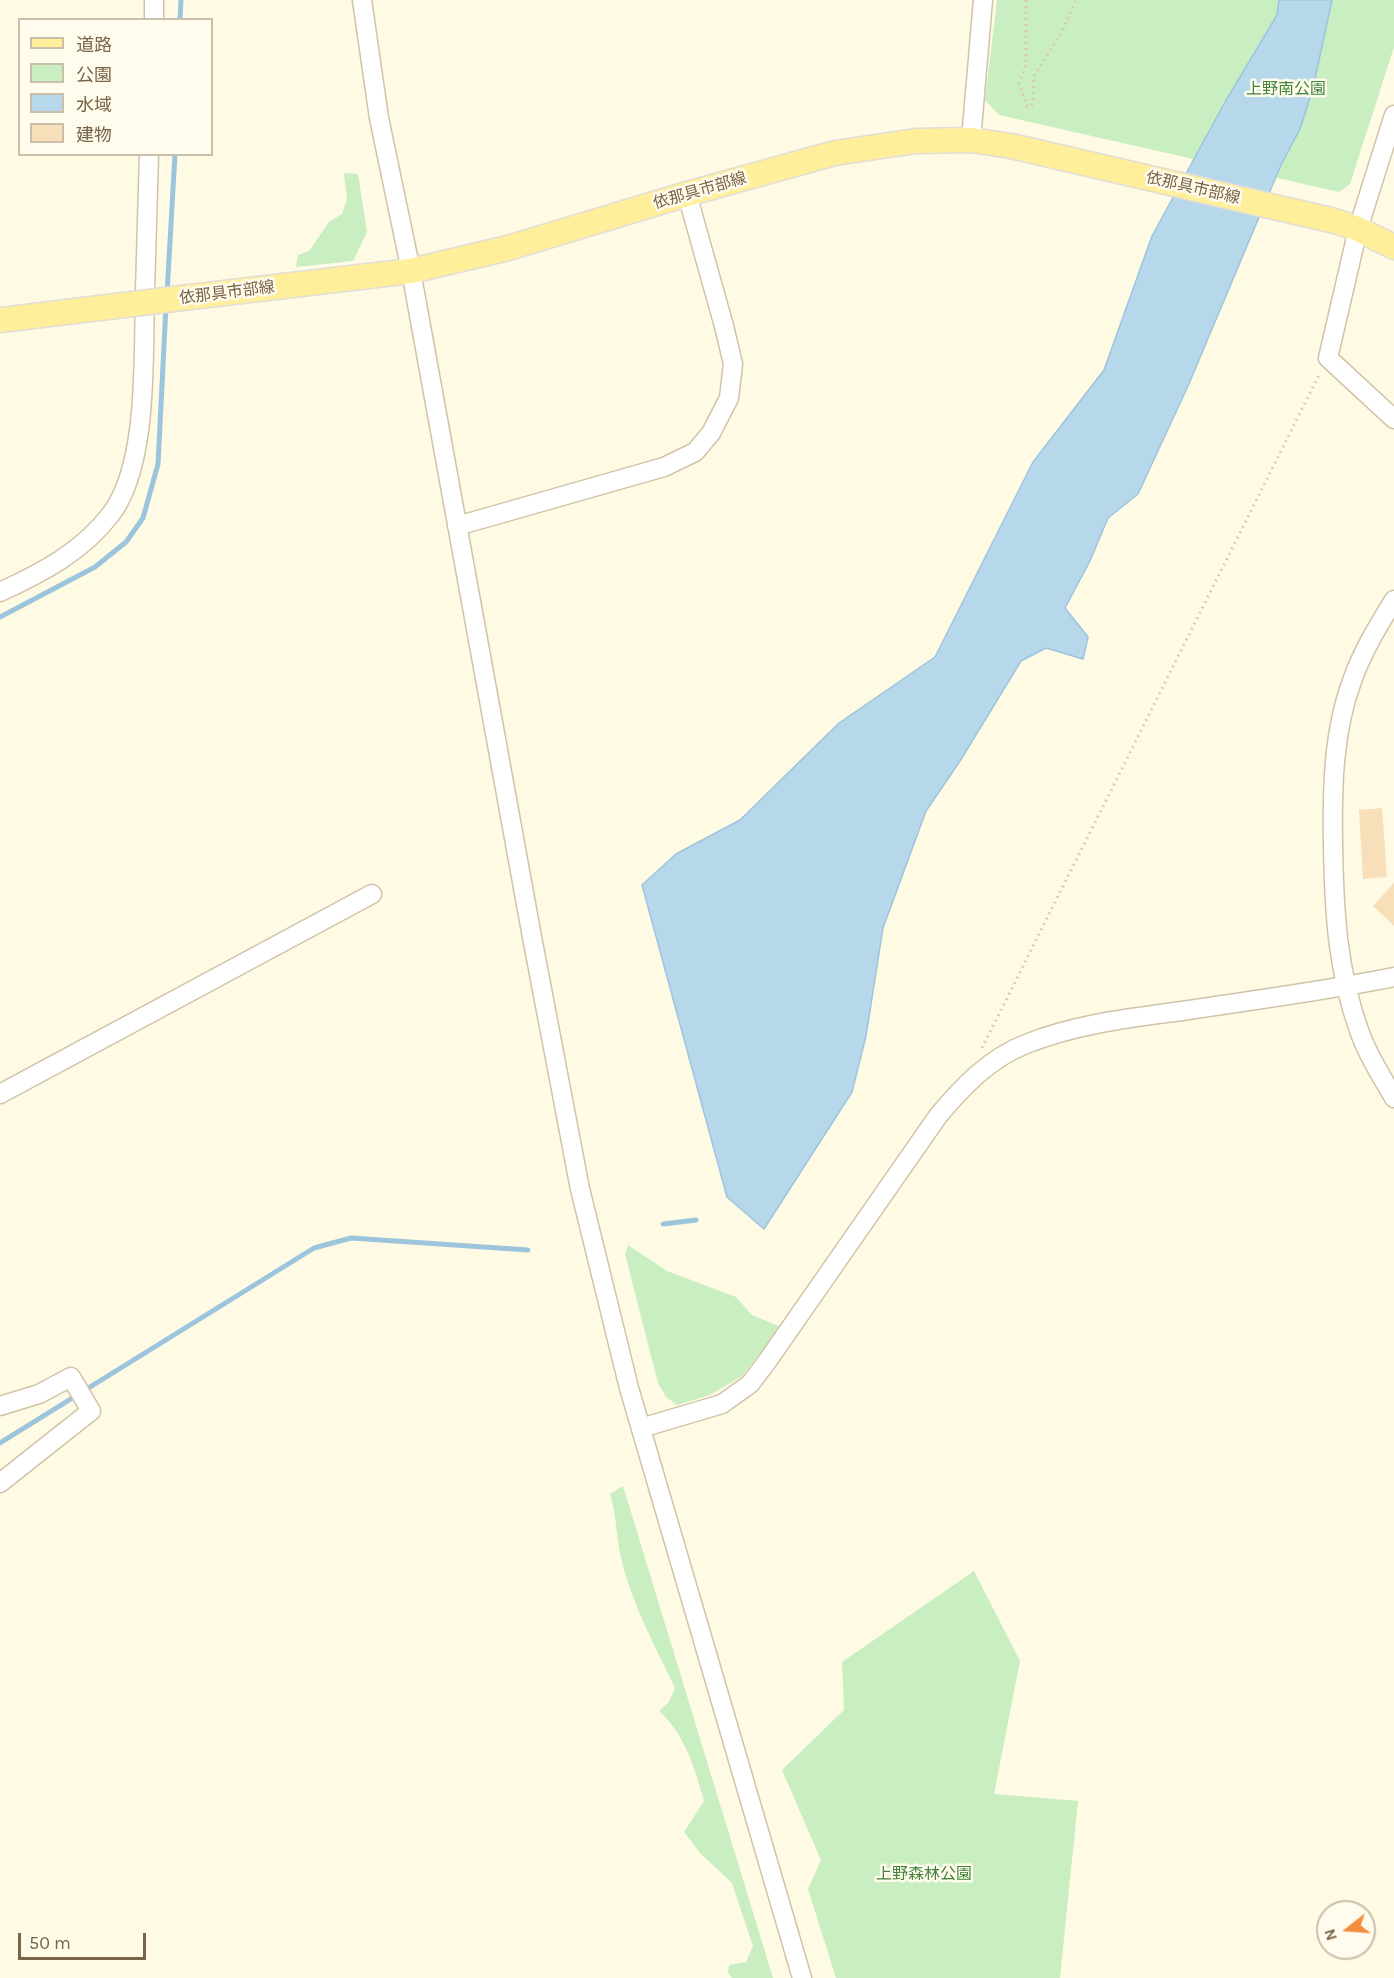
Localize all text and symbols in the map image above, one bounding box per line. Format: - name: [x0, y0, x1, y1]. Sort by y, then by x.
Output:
- legend: [18, 18, 213, 156]
- text: 道路: [76, 34, 112, 56]
- text: 公園: [76, 64, 112, 86]
- park label: 上野南公園: [1246, 79, 1326, 99]
- text: 水域: [76, 94, 112, 116]
- text: 建物: [76, 124, 112, 146]
- street label: 依那具市部線: [1144, 168, 1242, 208]
- street label: 依那具市部線: [651, 169, 749, 213]
- street label: 依那具市部線: [178, 278, 276, 308]
- park label: 上野森林公園: [876, 1864, 972, 1884]
- north arrow: [1316, 1900, 1376, 1960]
- scale bar: [21, 1921, 148, 1959]
- text: N: [1319, 1927, 1341, 1943]
- text: 50 m: [29, 1932, 71, 1954]

